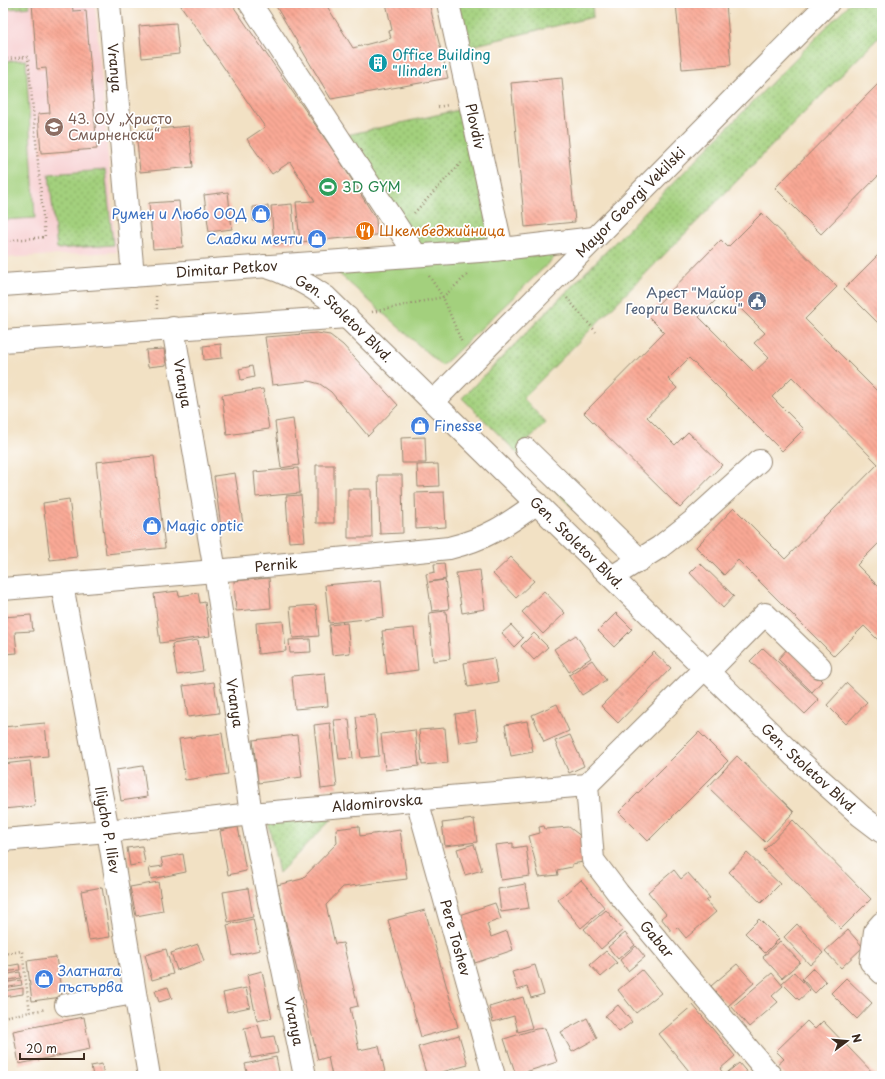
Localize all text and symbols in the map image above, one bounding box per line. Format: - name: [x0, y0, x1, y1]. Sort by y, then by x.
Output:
- street label: Vranya: [103, 42, 128, 93]
- place label: Office Building "Ilinden": [392, 44, 491, 81]
- building icon: Office Building "Ilinden": [367, 52, 389, 74]
- street label: Plovdiv: [460, 101, 491, 152]
- place label: 43. ОУ „Христо Смирненски“: [68, 108, 172, 145]
- school or university icon: 43. ОУ „Христо Смирненски“: [43, 116, 65, 138]
- street label: Mayor Georgi Vekilski: [571, 142, 690, 262]
- sports icon: 3D GYM: [317, 176, 339, 198]
- place label: 3D GYM: [342, 176, 401, 197]
- place label: Румен и Любо ООД: [111, 203, 247, 224]
- shop icon: Румен и Любо ООД: [250, 203, 272, 225]
- restaurant icon: Шкембеджийница: [354, 220, 376, 242]
- place label: Шкембеджийница: [379, 220, 505, 241]
- place label: Сладки мечти: [206, 228, 303, 249]
- shop icon: Сладки мечти: [306, 228, 328, 250]
- street label: Dimitar Petkov: [175, 254, 278, 283]
- street label: Gen. Stoletov Blvd.: [291, 269, 398, 367]
- place label: Арест "Майор Георги Векилски": [625, 282, 743, 319]
- public building icon: Арест "Майор Георги Векилски": [746, 290, 768, 312]
- street label: Vranya: [168, 357, 198, 409]
- shop icon: Finesse: [409, 415, 431, 437]
- place label: Finesse: [434, 415, 482, 436]
- street label: Gen. Stoletov Blvd.: [525, 491, 629, 594]
- shop icon: Magic optic: [141, 515, 163, 537]
- place label: Magic optic: [166, 515, 243, 536]
- street label: Pernik: [253, 552, 299, 577]
- street label: Vranya: [221, 677, 249, 729]
- street label: Gen. Stoletov Blvd.: [756, 718, 863, 818]
- street label: Iliycho P. Iliev: [90, 784, 126, 876]
- street label: Aldomirovska: [331, 788, 423, 817]
- street label: Pere Toshev: [435, 897, 477, 978]
- street label: Gabar: [635, 916, 679, 963]
- place label: Златната пъстърва: [57, 960, 123, 997]
- shop icon: Златната пъстърва: [33, 968, 55, 990]
- street label: Vranya: [279, 995, 310, 1048]
- north arrow: [827, 1021, 867, 1061]
- text: N: [848, 1032, 867, 1045]
- scale bar: [20, 1035, 84, 1061]
- text: 20 m: [26, 1039, 57, 1057]

